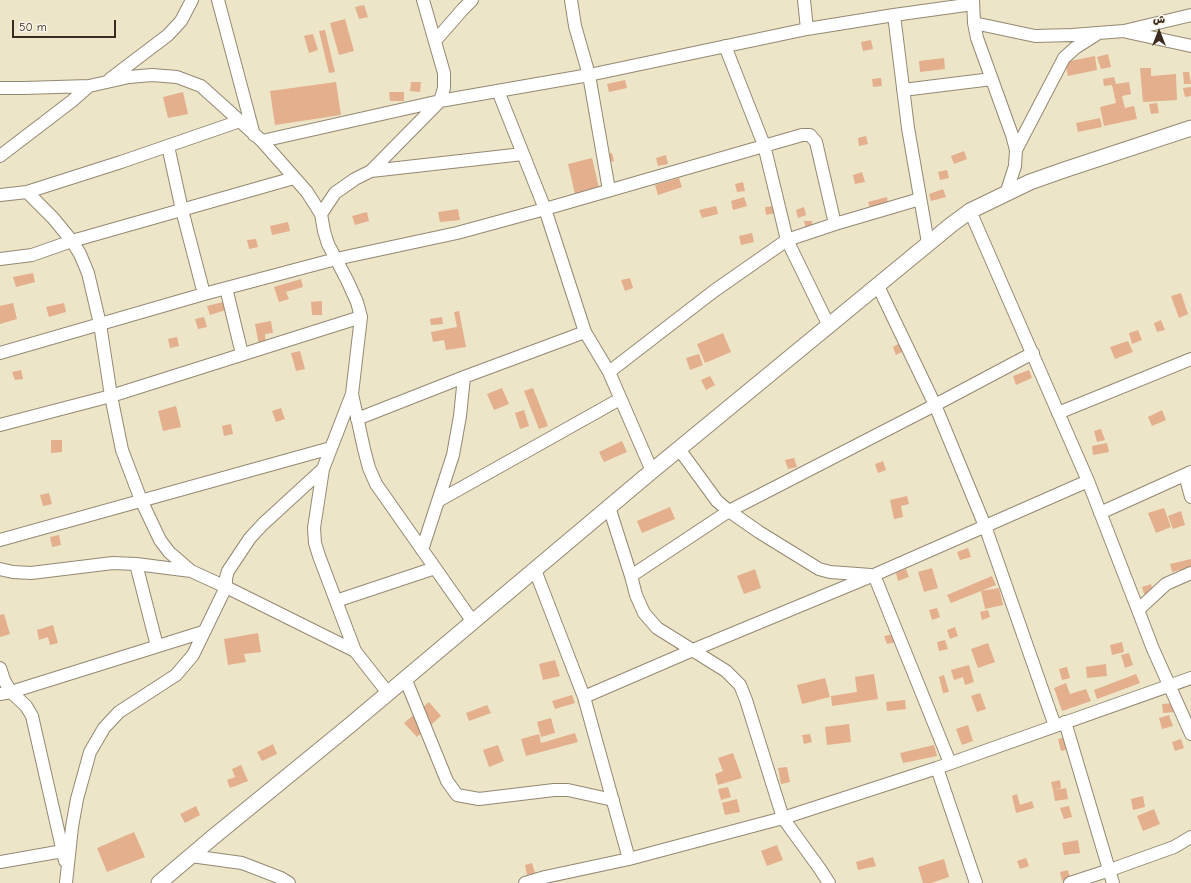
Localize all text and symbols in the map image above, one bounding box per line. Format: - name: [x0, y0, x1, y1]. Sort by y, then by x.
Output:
- scale bar: [14, 12, 118, 38]
- north arrow: [1139, 12, 1179, 52]
- text: ش: [1153, 13, 1165, 26]
- text: 50 m: [19, 20, 47, 34]

